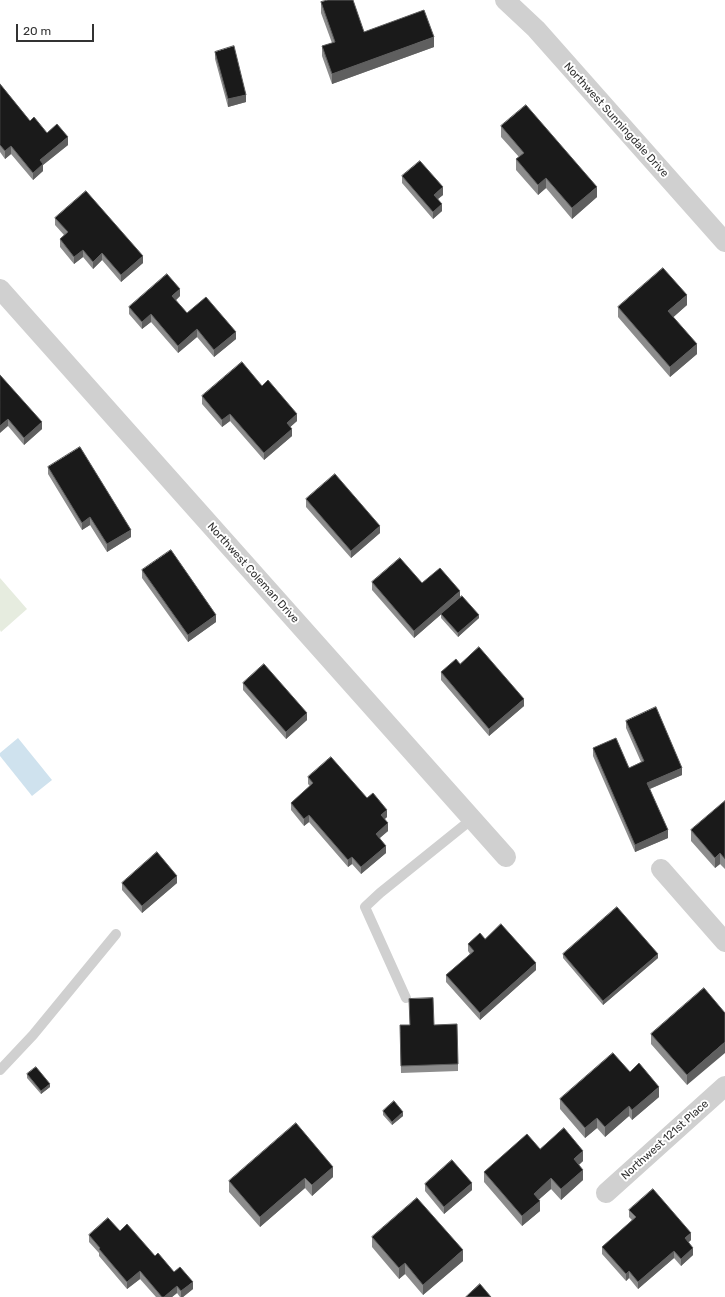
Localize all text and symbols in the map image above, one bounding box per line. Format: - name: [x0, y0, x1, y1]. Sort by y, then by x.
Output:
- scale bar: [18, 16, 96, 42]
- text: 20 m: [23, 24, 51, 38]
- street label: Northwest Sunningdale Drive: [561, 60, 671, 180]
- street label: Northwest Coleman Drive: [204, 520, 302, 626]
- street label: Northwest 121st Place: [619, 1097, 711, 1183]

